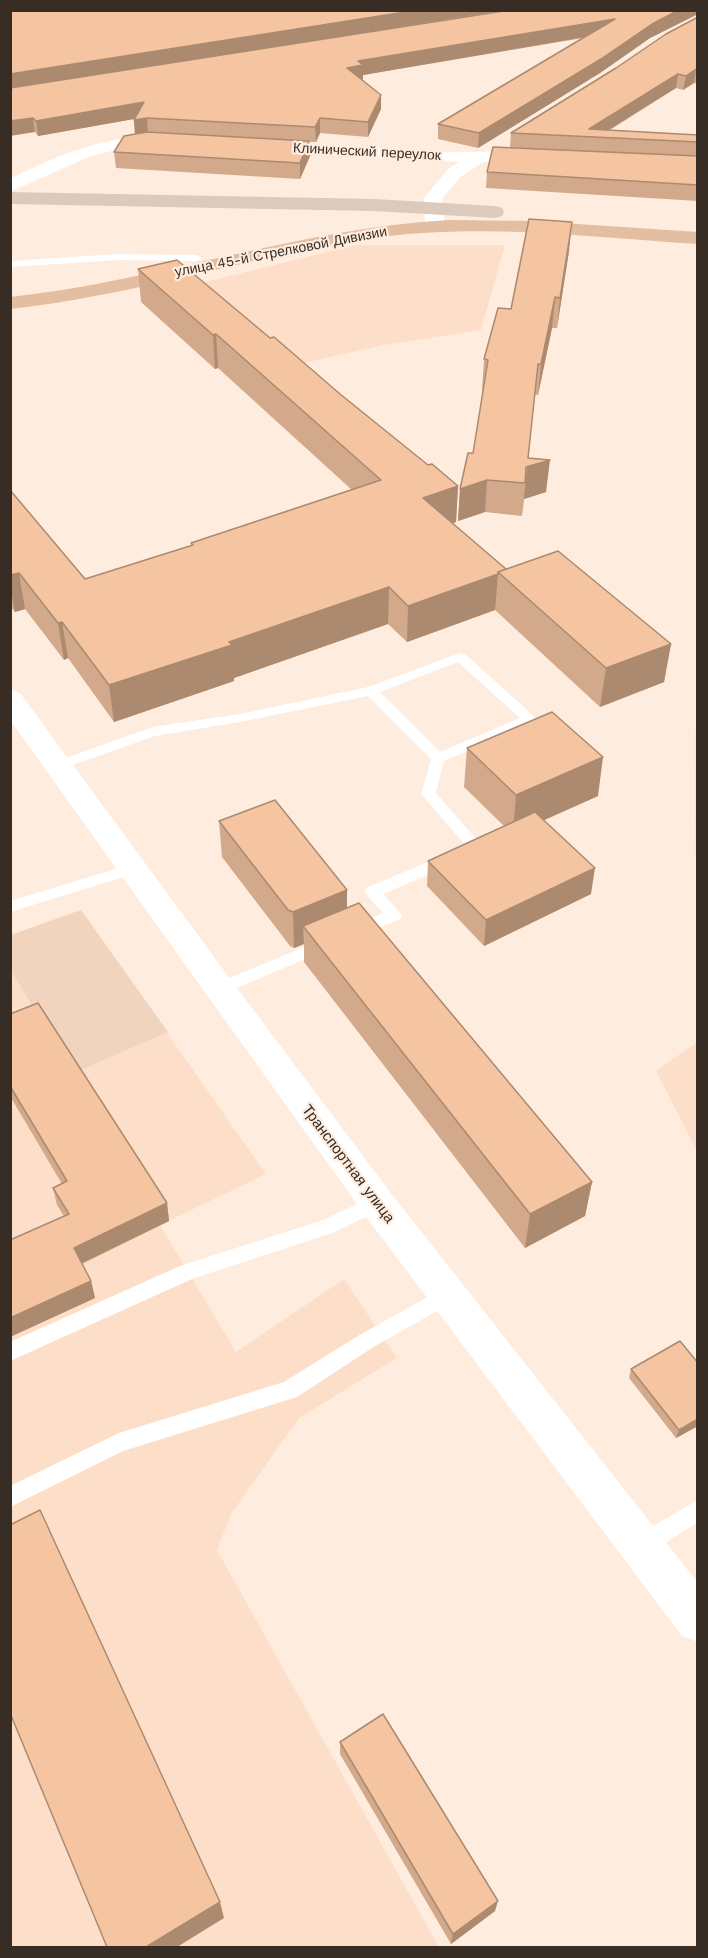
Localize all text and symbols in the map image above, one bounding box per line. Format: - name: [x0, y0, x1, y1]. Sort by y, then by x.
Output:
- street label: Клинический переулок: [293, 140, 441, 164]
- street label: улица 45-й Стрелковой Дивизии: [173, 223, 389, 281]
- street label: Транспортная улица: [298, 1101, 398, 1227]

